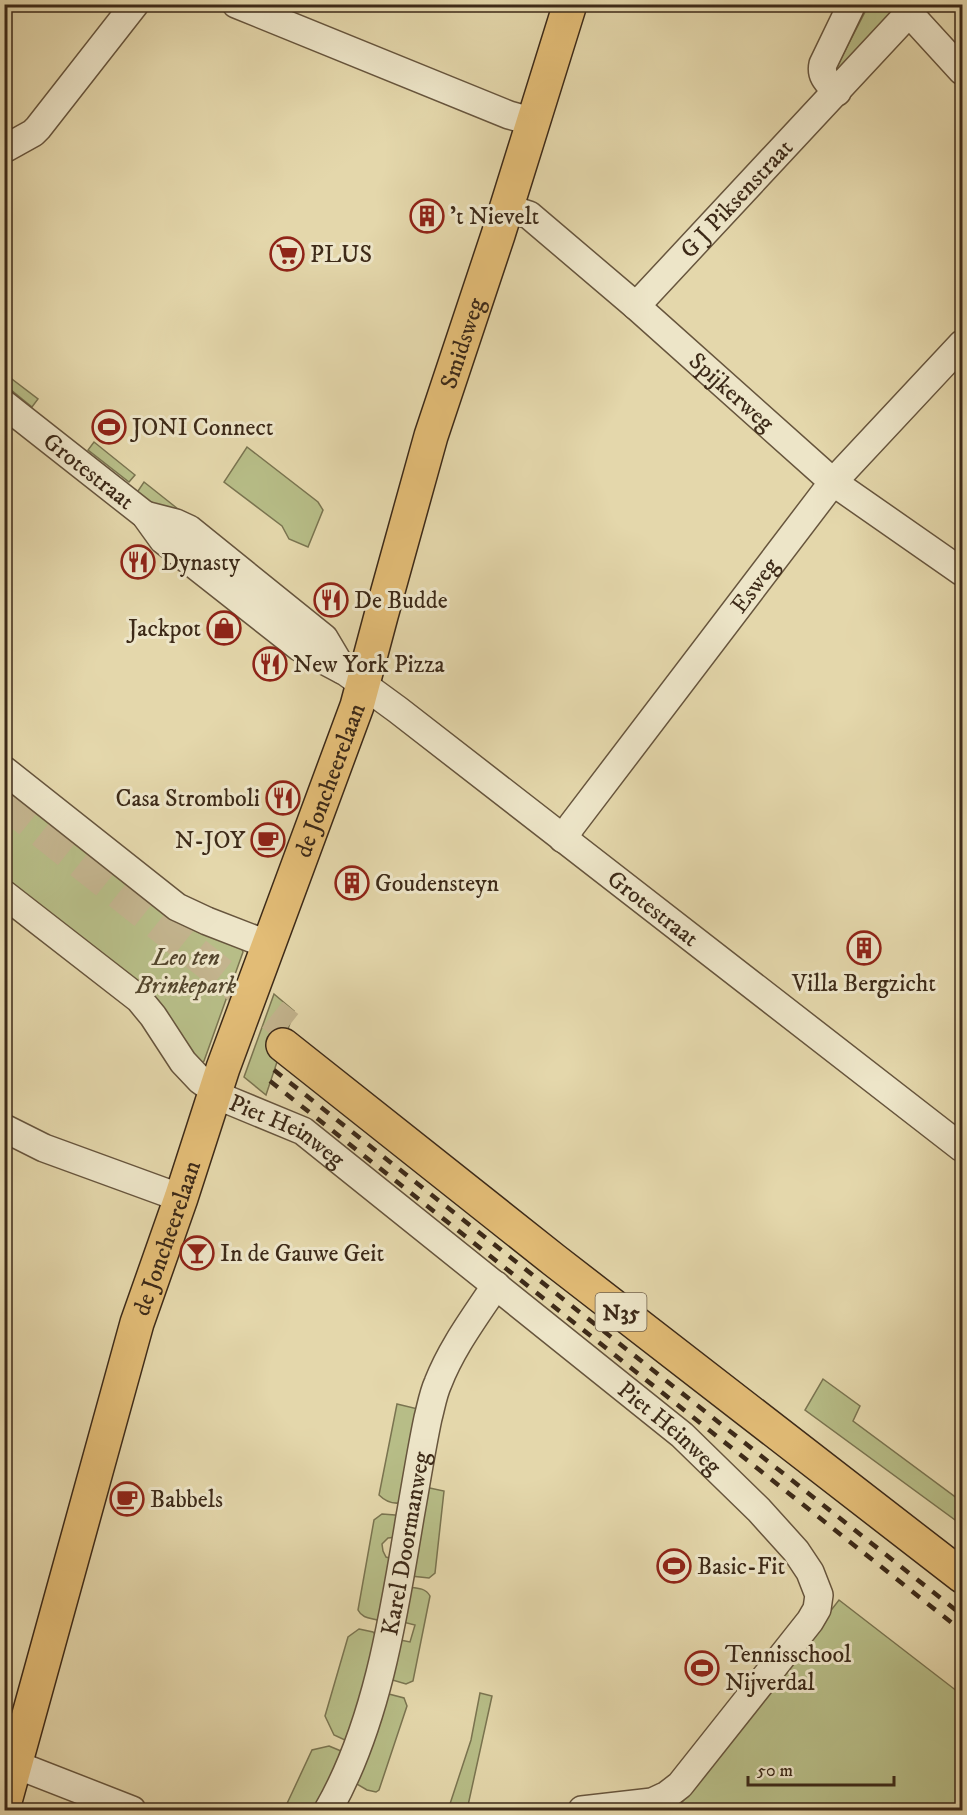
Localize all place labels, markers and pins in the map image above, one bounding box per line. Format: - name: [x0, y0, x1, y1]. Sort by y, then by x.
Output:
- building icon: 't Nievelt: [409, 198, 445, 234]
- place label: 't Nievelt: [450, 202, 540, 232]
- supermarket icon: PLUS: [269, 236, 305, 272]
- place label: PLUS: [310, 240, 372, 270]
- sports icon: JONI Connect: [91, 409, 127, 445]
- place label: JONI Connect: [130, 413, 274, 443]
- restaurant icon: Dynasty: [120, 544, 156, 580]
- place label: Dynasty: [161, 548, 241, 578]
- restaurant icon: De Budde: [313, 582, 349, 618]
- place label: De Budde: [354, 586, 448, 616]
- shop icon: Jackpot: [206, 610, 242, 646]
- place label: Jackpot: [126, 614, 201, 644]
- restaurant icon: New York Pizza: [252, 646, 288, 682]
- place label: New York Pizza: [293, 650, 446, 680]
- restaurant icon: Casa Stromboli: [265, 780, 301, 816]
- place label: Casa Stromboli: [115, 784, 260, 814]
- cafe icon: N-JOY: [250, 822, 286, 858]
- place label: N-JOY: [175, 826, 246, 856]
- building icon: Goudensteyn: [334, 865, 370, 901]
- place label: Goudensteyn: [375, 869, 500, 899]
- building icon: Villa Bergzicht: [846, 930, 882, 966]
- place label: Villa Bergzicht: [791, 969, 936, 999]
- bar icon: In de Gauwe Geit: [179, 1235, 215, 1271]
- place label: In de Gauwe Geit: [220, 1239, 384, 1269]
- cafe icon: Babbels: [109, 1481, 145, 1517]
- place label: Babbels: [150, 1485, 223, 1515]
- sports icon: Basic-Fit: [656, 1548, 692, 1584]
- place label: Basic-Fit: [697, 1552, 785, 1582]
- place label: Tennisschool Nijverdal: [725, 1640, 852, 1698]
- sports icon: Tennisschool Nijverdal: [684, 1650, 720, 1686]

